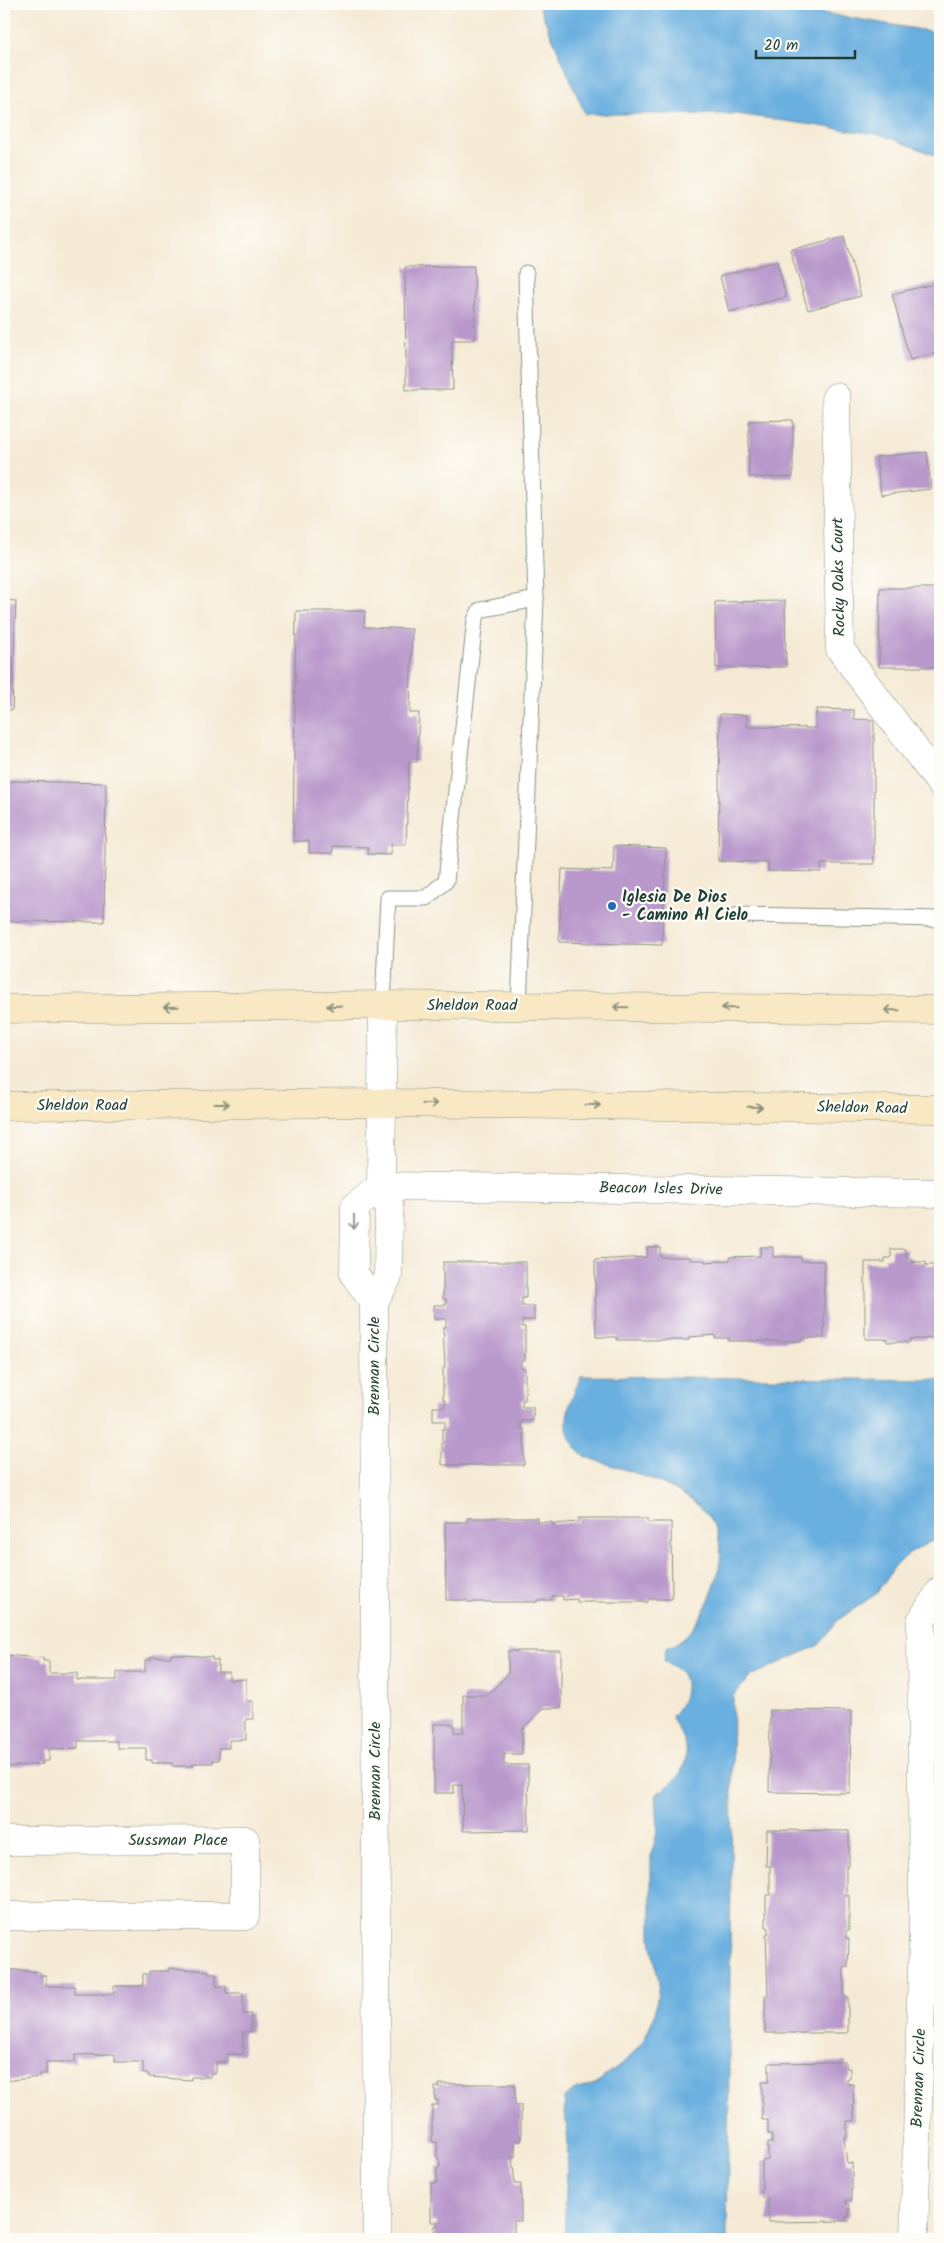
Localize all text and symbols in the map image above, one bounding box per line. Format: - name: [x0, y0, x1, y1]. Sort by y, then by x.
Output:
- scale bar: [756, 28, 855, 60]
- text: 20 m: [764, 34, 798, 58]
- street label: Rocky Oaks Court: [825, 516, 853, 637]
- place label: Iglesia De Dios - Camino Al Cielo: [622, 885, 748, 928]
- marker: Iglesia De Dios - Camino Al Cielo: [606, 900, 618, 912]
- street label: Sheldon Road: [427, 993, 518, 1018]
- one-way arrow: [326, 1001, 342, 1011]
- one-way arrow: [613, 1002, 629, 1011]
- one-way arrow: [164, 1003, 180, 1012]
- one-way arrow: [721, 1003, 738, 1013]
- one-way arrow: [884, 1005, 900, 1015]
- street label: Sheldon Road: [37, 1093, 128, 1118]
- street label: Sheldon Road: [817, 1095, 908, 1121]
- one-way arrow: [213, 1099, 229, 1109]
- one-way arrow: [422, 1099, 438, 1109]
- one-way arrow: [584, 1100, 601, 1110]
- one-way arrow: [747, 1102, 763, 1112]
- street label: Beacon Isles Drive: [599, 1175, 723, 1203]
- one-way arrow: [350, 1214, 359, 1230]
- street label: Brennan Circle: [362, 1316, 387, 1416]
- street label: Brennan Circle: [363, 1721, 388, 1821]
- street label: Sussman Place: [128, 1828, 228, 1853]
- street label: Brennan Circle: [905, 2028, 933, 2128]

